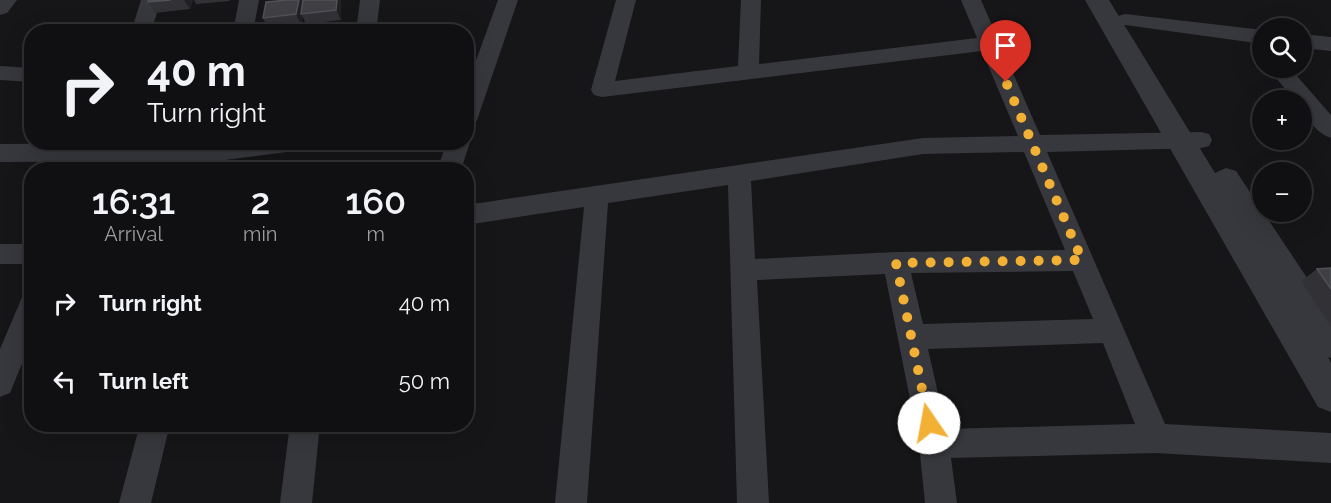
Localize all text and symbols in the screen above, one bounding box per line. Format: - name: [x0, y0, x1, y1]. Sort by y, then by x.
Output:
- map controls: [1252, 18, 1312, 222]
- button: search: [1252, 18, 1312, 78]
- pin: [980, 20, 1031, 82]
- icon: arrive: [989, 29, 1022, 62]
- text: 40 m: [147, 47, 246, 96]
- icon: right: [48, 48, 126, 126]
- button: +: [1252, 90, 1312, 150]
- text: Turn right: [147, 97, 266, 128]
- button: −: [1252, 162, 1312, 222]
- text: 16:31: [92, 180, 175, 222]
- text: 2: [250, 180, 270, 222]
- text: 160: [345, 180, 406, 222]
- text: Arrival: [104, 222, 163, 246]
- text: min: [243, 222, 278, 246]
- text: m: [367, 222, 385, 246]
- icon: right: [48, 287, 81, 320]
- text: Turn right: [99, 290, 202, 316]
- text: 40 m: [399, 290, 450, 316]
- icon: left: [48, 365, 81, 398]
- text: Turn left: [99, 368, 189, 394]
- text: 50 m: [399, 368, 450, 394]
- position arrow: [897, 391, 961, 455]

